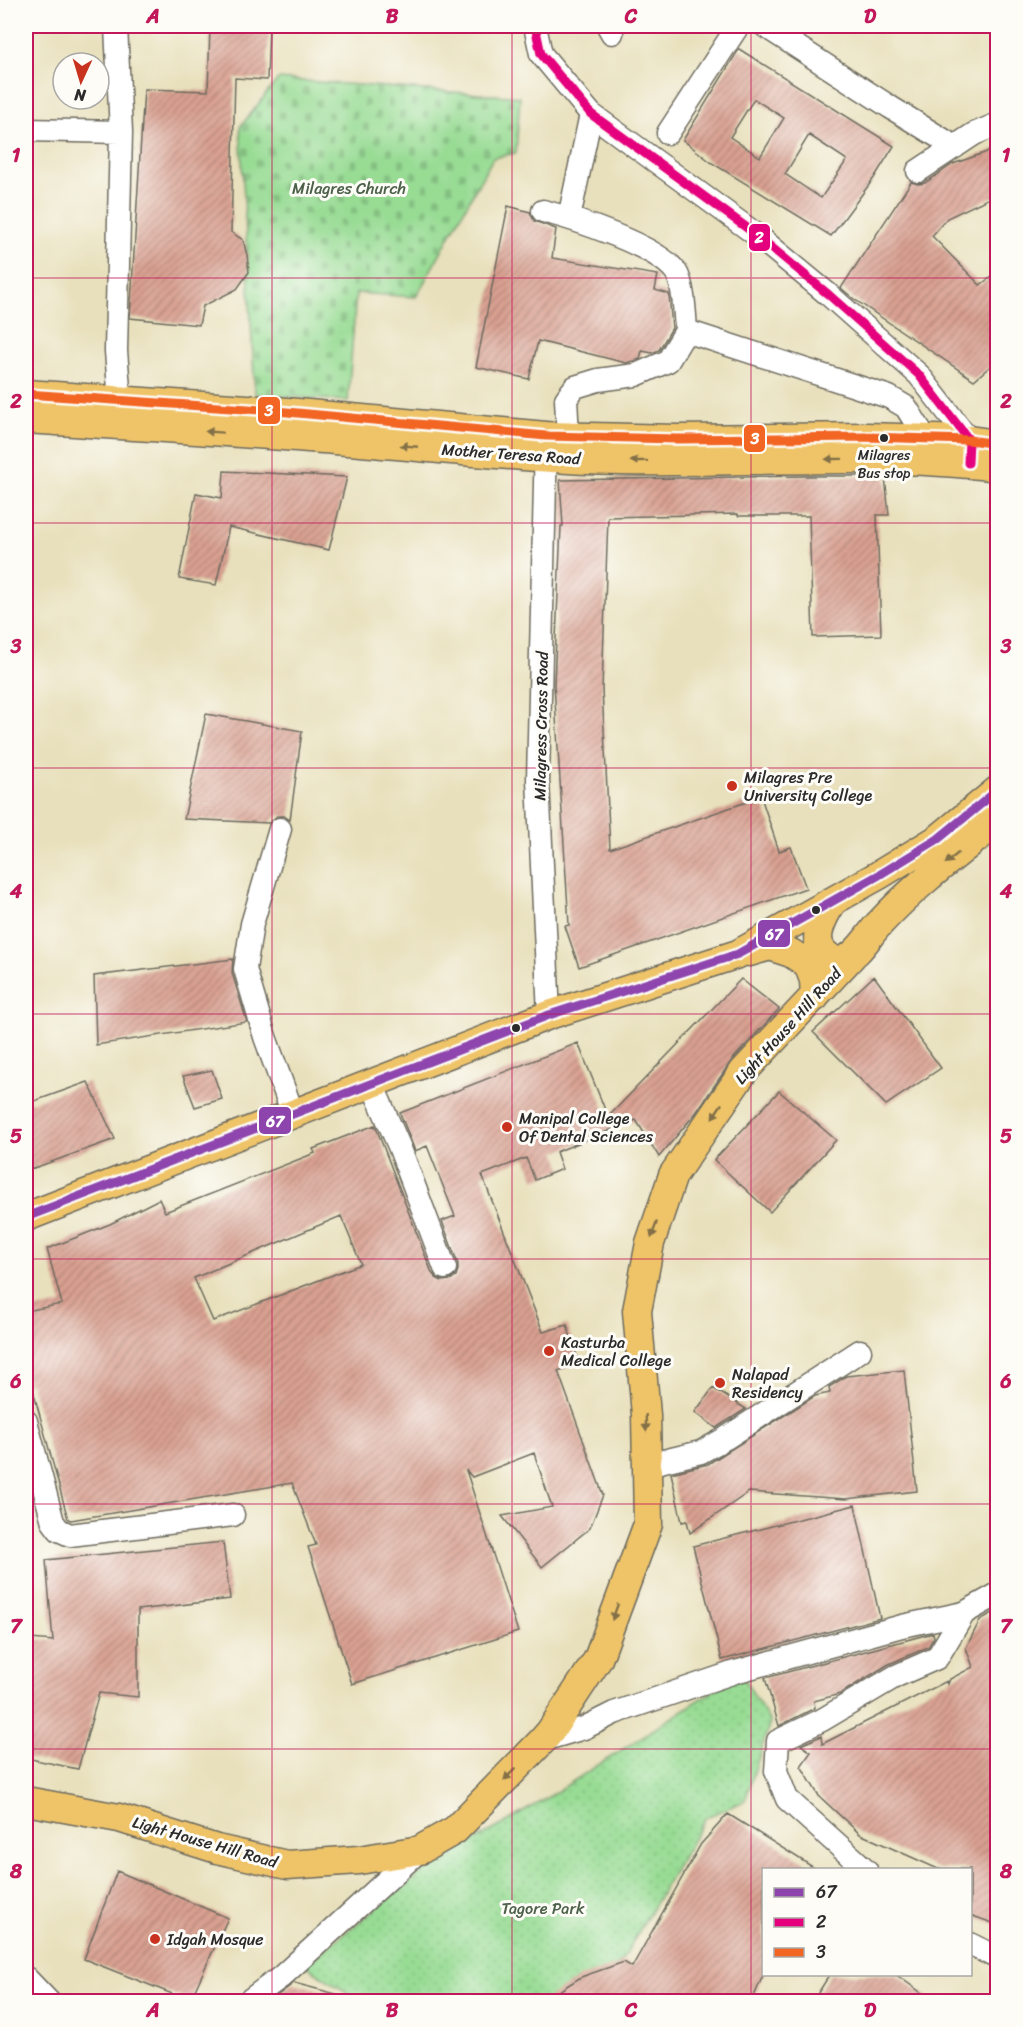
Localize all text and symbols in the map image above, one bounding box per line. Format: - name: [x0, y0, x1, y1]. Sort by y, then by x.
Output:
- text: A: [145, 0, 160, 34]
- text: B: [386, 0, 399, 34]
- text: C: [624, 0, 638, 34]
- text: D: [864, 0, 877, 34]
- north arrow: [51, 51, 111, 111]
- text: N: [73, 81, 88, 110]
- text: 1: [12, 138, 21, 173]
- text: 1: [1002, 138, 1011, 173]
- park label: Milagres Church: [292, 174, 406, 203]
- line badge: 2: [748, 223, 771, 252]
- text: 2: [753, 223, 764, 252]
- text: 2: [9, 384, 22, 419]
- text: 2: [999, 384, 1012, 419]
- line badge: 3: [257, 396, 281, 425]
- text: 3: [264, 396, 274, 425]
- line badge: 3: [743, 424, 766, 453]
- text: 3: [750, 424, 760, 453]
- one-way arrow: [205, 427, 224, 436]
- marker: Milagres Bus stop: [878, 432, 890, 444]
- street label: Mother Teresa Road: [441, 435, 583, 473]
- one-way arrow: [399, 441, 418, 451]
- place label: Milagres Bus stop: [857, 443, 911, 486]
- one-way arrow: [825, 454, 844, 464]
- one-way arrow: [630, 456, 649, 466]
- text: 3: [10, 629, 22, 664]
- text: 3: [1000, 629, 1012, 664]
- street label: Milagress Cross Road: [525, 650, 557, 801]
- place label: Milagres Pre University College: [744, 763, 873, 810]
- marker: Milagres Pre University College: [725, 779, 739, 793]
- one-way arrow: [944, 851, 960, 864]
- text: 4: [9, 874, 23, 909]
- text: 4: [999, 874, 1013, 909]
- unlabelled marker: [810, 904, 822, 916]
- line badge: 67: [757, 919, 791, 948]
- text: 67: [764, 920, 785, 949]
- street label: Light House Hill Road: [727, 959, 850, 1091]
- unlabelled marker: [510, 1022, 522, 1034]
- one-way arrow: [712, 1103, 723, 1119]
- place label: Manipal College Of Dental Sciences: [519, 1104, 654, 1151]
- line badge: 67: [258, 1106, 292, 1135]
- text: 67: [265, 1107, 286, 1136]
- text: 5: [10, 1119, 22, 1154]
- text: 5: [1000, 1119, 1012, 1154]
- marker: Manipal College Of Dental Sciences: [500, 1120, 514, 1134]
- one-way arrow: [649, 1221, 658, 1239]
- place label: Kasturba Medical College: [561, 1328, 671, 1375]
- marker: Kasturba Medical College: [542, 1344, 556, 1358]
- place label: Nalapad Residency: [732, 1360, 804, 1407]
- text: 6: [9, 1364, 22, 1399]
- text: 6: [999, 1364, 1012, 1399]
- marker: Nalapad Residency: [713, 1376, 727, 1390]
- one-way arrow: [641, 1414, 650, 1433]
- one-way arrow: [610, 1603, 619, 1621]
- text: 7: [10, 1609, 23, 1644]
- text: 7: [1000, 1609, 1013, 1644]
- one-way arrow: [503, 1766, 517, 1781]
- street label: Light House Hill Road: [129, 1807, 282, 1877]
- text: 8: [9, 1854, 23, 1889]
- text: 8: [999, 1854, 1013, 1889]
- legend: [762, 1868, 972, 1976]
- text: 67: [816, 1876, 838, 1908]
- park label: Tagore Park: [502, 1894, 585, 1923]
- text: 2: [816, 1906, 826, 1938]
- place label: Idgah Mosque: [166, 1925, 264, 1954]
- marker: Idgah Mosque: [148, 1932, 162, 1946]
- text: 3: [816, 1936, 826, 1968]
- text: A: [145, 1993, 160, 2027]
- text: B: [386, 1993, 399, 2027]
- text: C: [624, 1993, 638, 2027]
- text: D: [864, 1993, 877, 2027]

